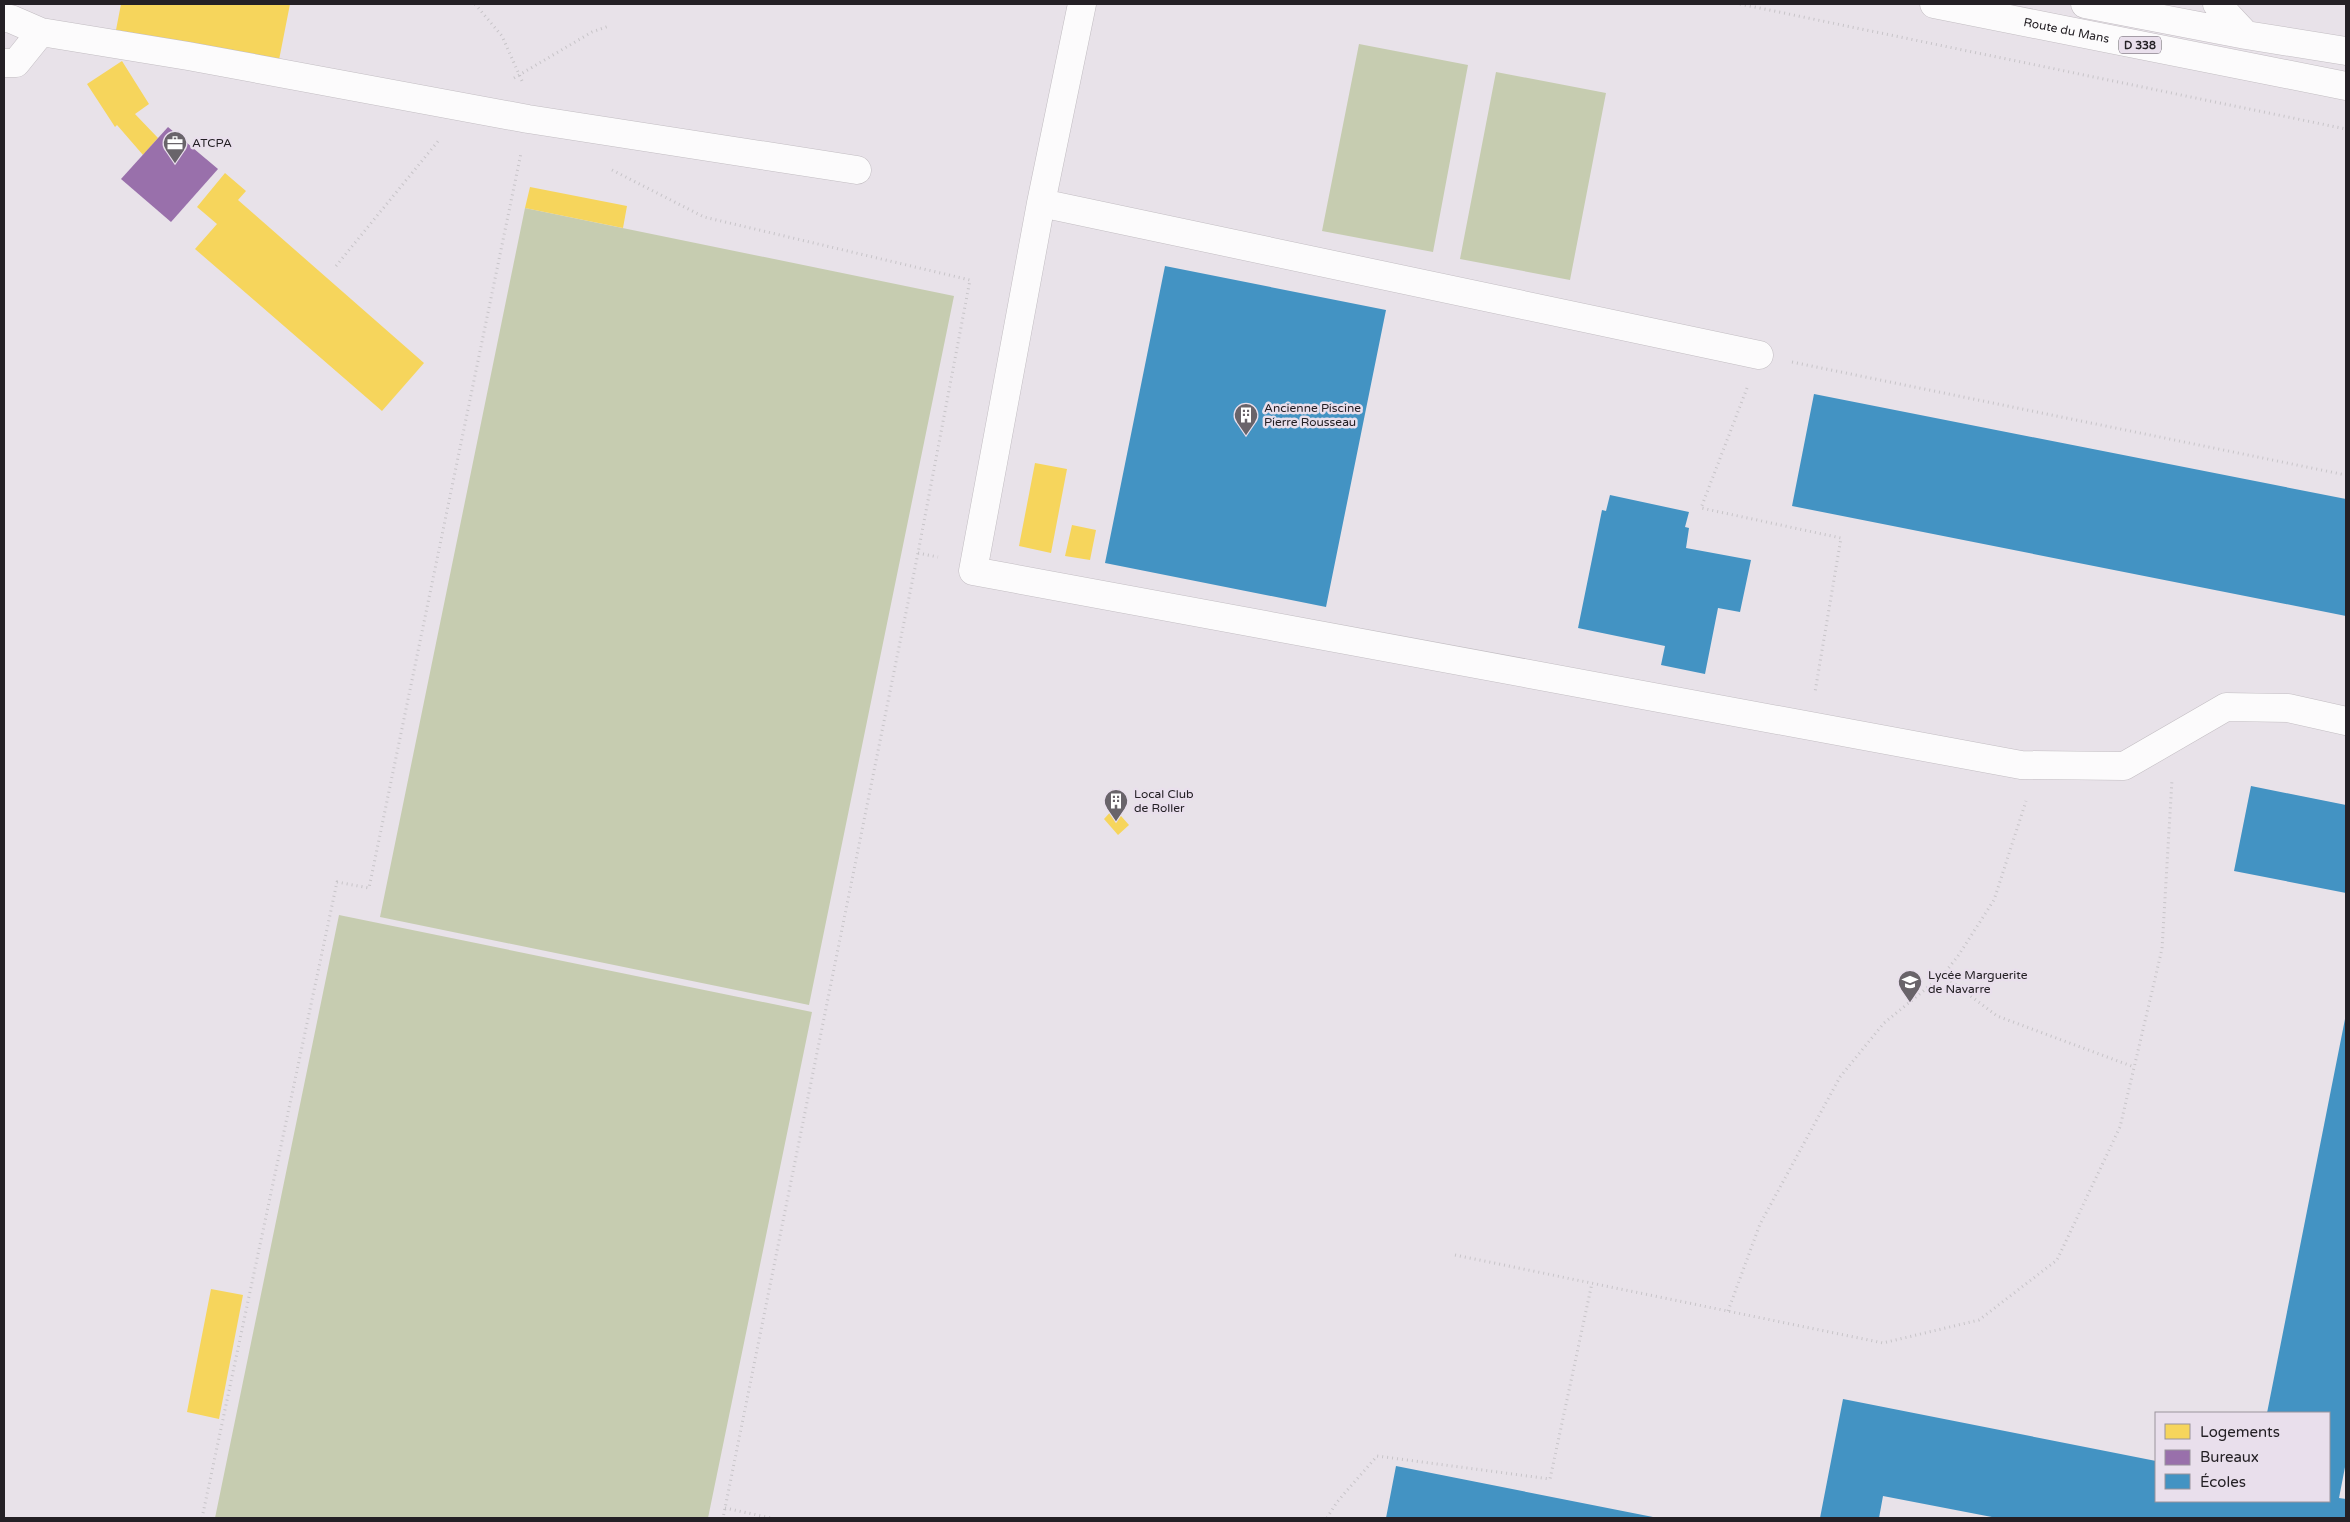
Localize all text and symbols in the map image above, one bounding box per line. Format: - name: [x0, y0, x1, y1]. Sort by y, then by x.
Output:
- street label: Route du Mans: [2022, 15, 2111, 46]
- road number: D 338: [2119, 36, 2161, 54]
- office icon: ATCPA: [162, 130, 188, 164]
- place label: ATCPA: [192, 136, 232, 150]
- place label: Ancienne Piscine Pierre Rousseau: [1264, 401, 1361, 429]
- building icon: Ancienne Piscine Pierre Rousseau: [1233, 402, 1259, 436]
- place label: Local Club de Roller: [1134, 787, 1194, 815]
- building icon: Local Club de Roller: [1103, 788, 1129, 822]
- place label: Lycée Marguerite de Navarre: [1928, 968, 2028, 996]
- school or university icon: Lycée Marguerite de Navarre: [1897, 969, 1923, 1003]
- legend: [2155, 1412, 2330, 1502]
- text: Logements: [2200, 1423, 2280, 1441]
- text: Bureaux: [2200, 1448, 2259, 1466]
- text: Écoles: [2200, 1473, 2246, 1491]

